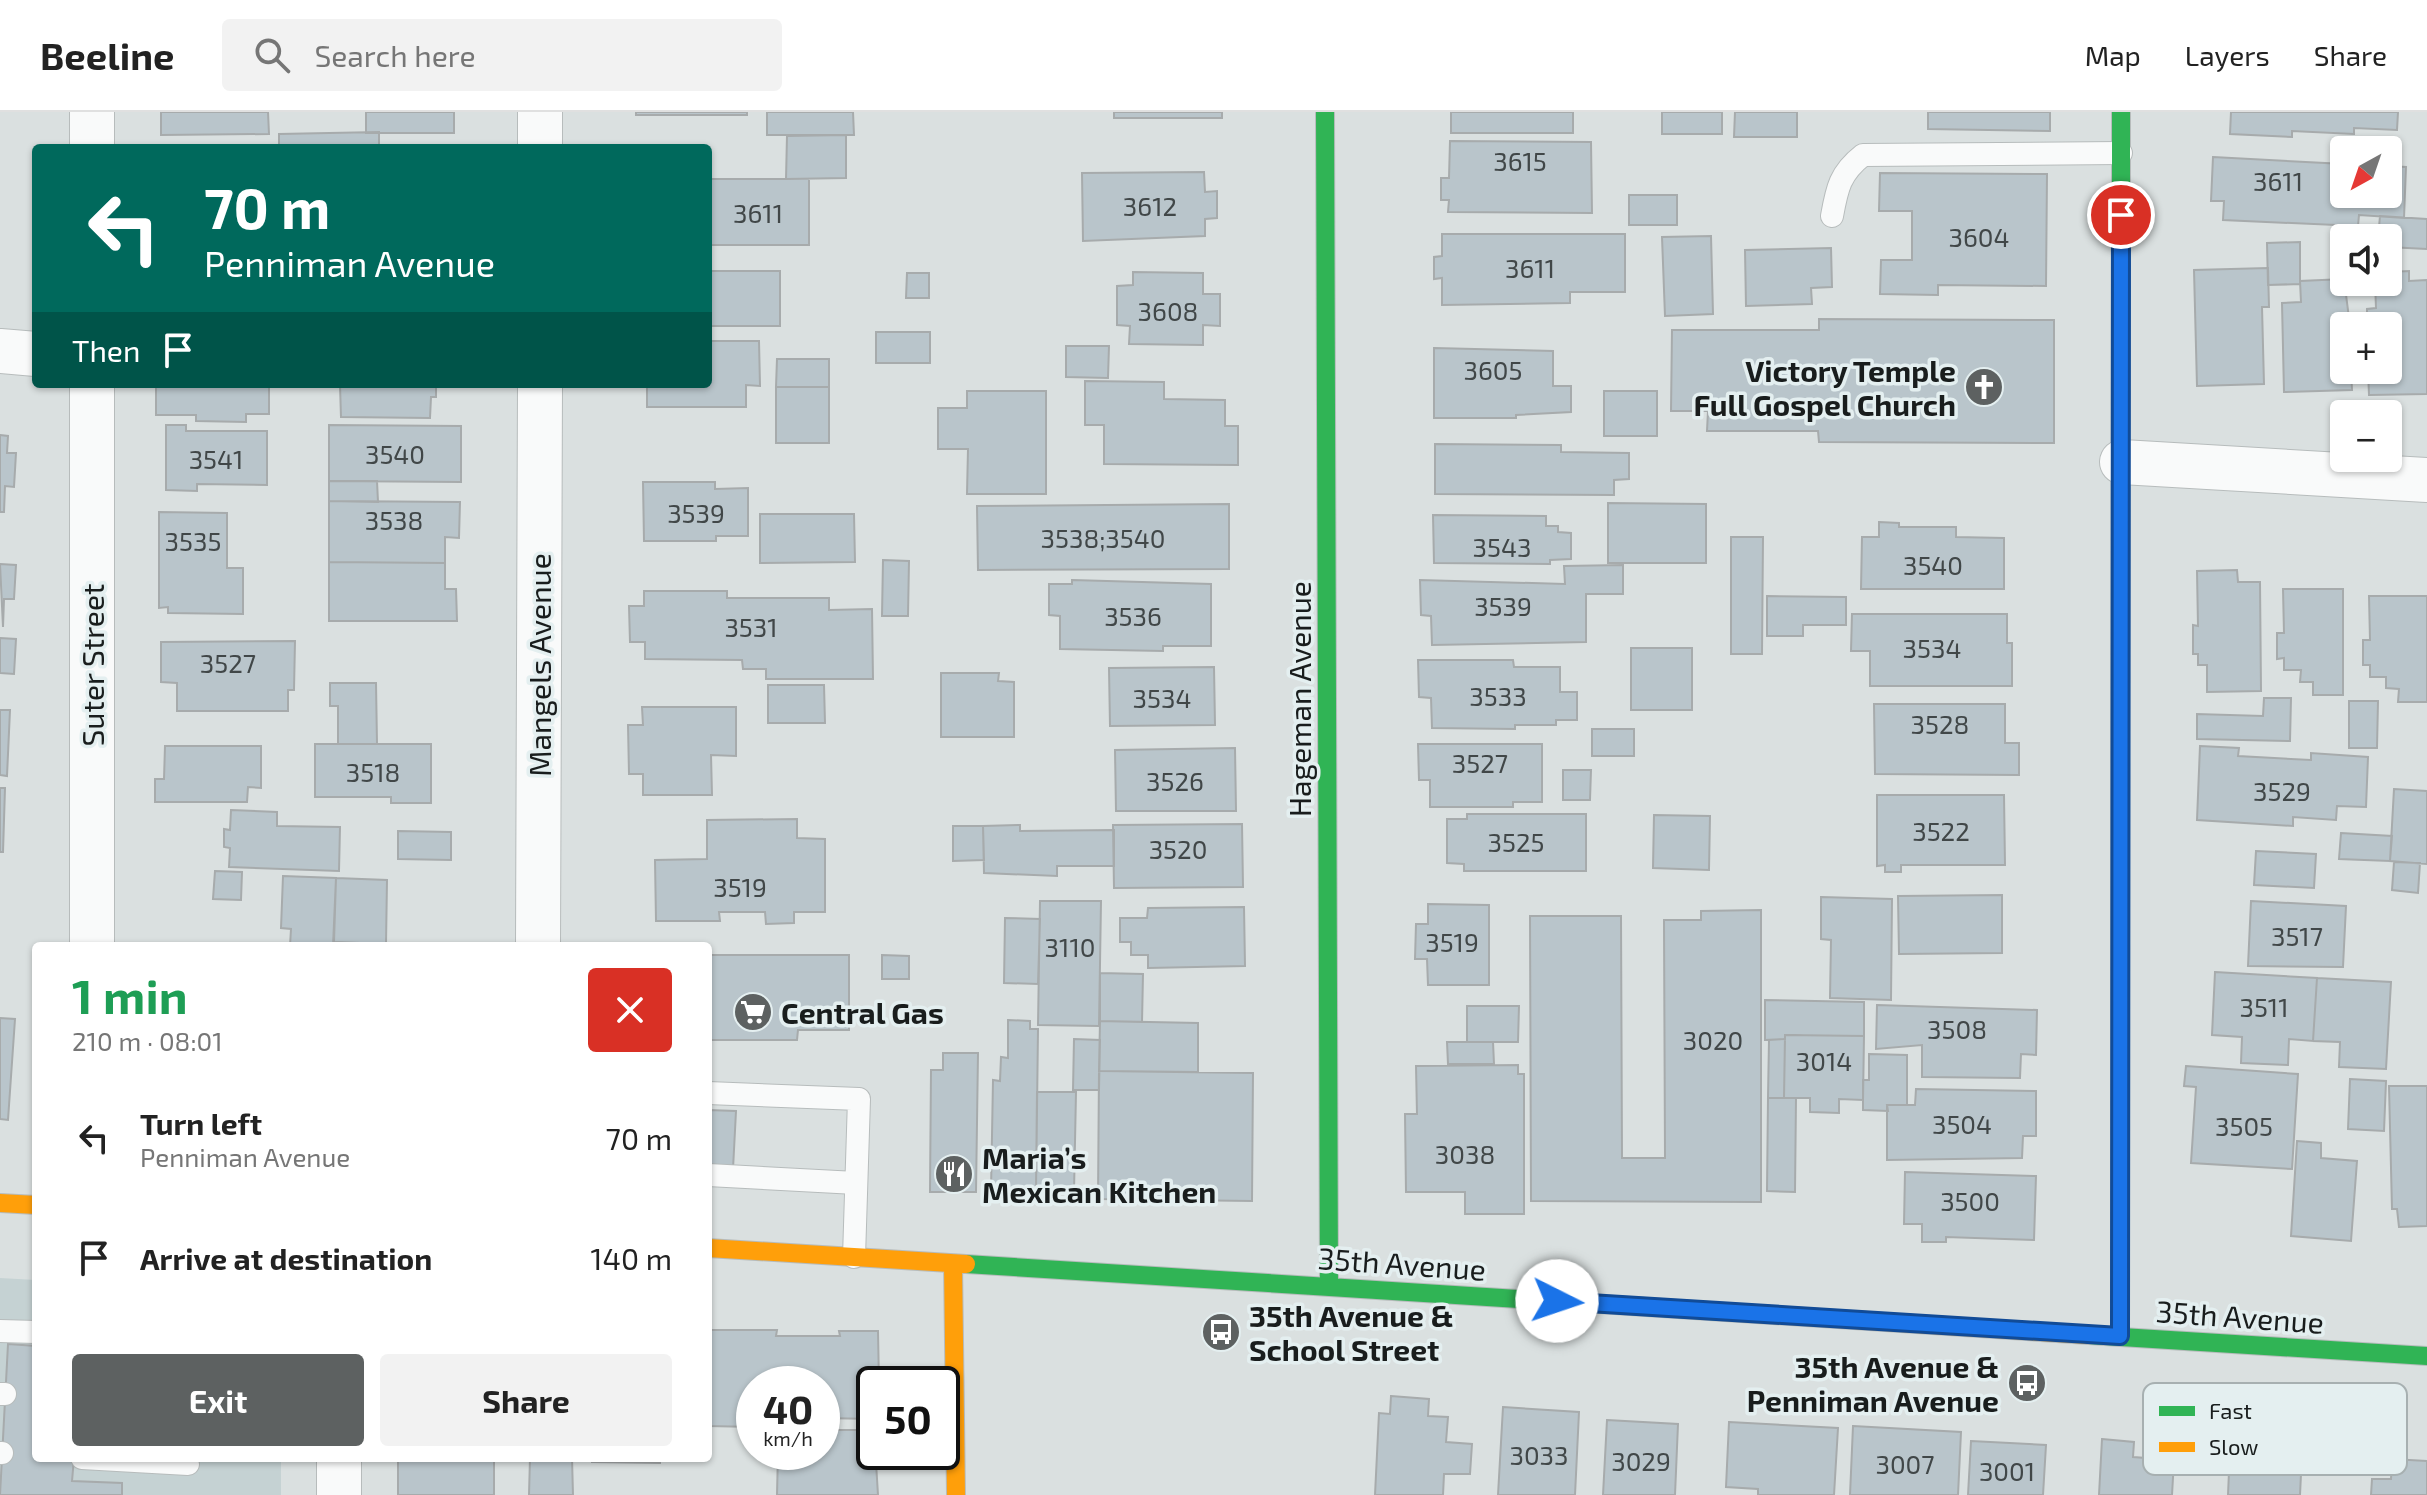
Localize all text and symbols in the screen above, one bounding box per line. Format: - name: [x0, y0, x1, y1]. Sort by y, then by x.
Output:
- search box: [222, 19, 782, 91]
- text: Beeline: [40, 32, 174, 78]
- icon: search: [250, 33, 294, 77]
- text: Search here: [314, 37, 476, 73]
- text: Map: [2085, 38, 2141, 72]
- text: Layers: [2185, 38, 2270, 72]
- text: Share: [2314, 38, 2387, 72]
- north arrow: [2330, 136, 2402, 208]
- map controls: [2330, 136, 2402, 472]
- house number: 3615: [1493, 145, 1547, 176]
- house number: 3611: [2253, 165, 2303, 196]
- text: 70 m: [204, 173, 330, 240]
- icon: left: [72, 176, 176, 280]
- pin: [2087, 181, 2155, 249]
- house number: 3612: [1123, 190, 1177, 221]
- icon: arrive: [2099, 193, 2143, 237]
- house number: 3611: [733, 197, 783, 228]
- house number: 3604: [1949, 221, 2010, 252]
- button: sound: [2330, 224, 2402, 296]
- text: Penniman Avenue: [204, 241, 495, 284]
- house number: 3611: [1505, 252, 1555, 283]
- house number: 3608: [1138, 295, 1198, 326]
- button: +: [2330, 312, 2402, 384]
- icon: arrive: [156, 328, 200, 372]
- text: Then: [72, 332, 140, 368]
- place label: Victory Temple Full Gospel Church: [1693, 352, 1956, 422]
- house number: 3605: [1464, 354, 1522, 385]
- church icon: Victory Temple Full Gospel Church: [1963, 366, 2005, 408]
- button: −: [2330, 400, 2402, 472]
- house number: 3540: [365, 438, 425, 469]
- house number: 3541: [189, 443, 243, 474]
- house number: 3539: [667, 497, 725, 528]
- house number: 3538: [365, 504, 423, 535]
- house number: 3538;3540: [1041, 522, 1165, 553]
- house number: 3535: [165, 525, 221, 556]
- house number: 3543: [1473, 531, 1531, 562]
- house number: 3540: [1903, 549, 1963, 580]
- street label: Mangels Avenue: [521, 553, 557, 777]
- street label: Hageman Avenue: [1281, 581, 1317, 817]
- street label: Suter Street: [74, 584, 110, 746]
- house number: 3539: [1474, 590, 1532, 621]
- house number: 3536: [1104, 600, 1162, 631]
- house number: 3531: [724, 611, 778, 642]
- house number: 3534: [1903, 632, 1961, 663]
- house number: 3527: [200, 647, 256, 678]
- house number: 3533: [1469, 680, 1527, 711]
- house number: 3534: [1133, 682, 1191, 713]
- house number: 3528: [1911, 708, 1969, 739]
- house number: 3527: [1452, 747, 1508, 778]
- house number: 3518: [346, 756, 400, 787]
- house number: 3526: [1146, 765, 1204, 796]
- house number: 3529: [2253, 775, 2311, 806]
- house number: 3522: [1912, 815, 1970, 846]
- house number: 3525: [1488, 826, 1544, 857]
- house number: 3520: [1149, 833, 1207, 864]
- house number: 3519: [713, 871, 767, 902]
- house number: 3517: [2271, 920, 2323, 951]
- house number: 3519: [1425, 926, 1479, 957]
- house number: 3110: [1045, 931, 1095, 962]
- text: 1 min: [72, 966, 188, 1024]
- button: close: [588, 968, 672, 1052]
- supermarket icon: Central Gas: [732, 991, 774, 1033]
- house number: 3511: [2239, 991, 2289, 1022]
- place label: Central Gas: [781, 994, 944, 1030]
- house number: 3508: [1927, 1013, 1987, 1044]
- house number: 3020: [1683, 1024, 1743, 1055]
- text: 210 m · 08:01: [72, 1025, 223, 1056]
- house number: 3014: [1796, 1045, 1852, 1076]
- text: Turn left: [140, 1105, 262, 1141]
- house number: 3504: [1932, 1108, 1992, 1139]
- house number: 3505: [2215, 1110, 2273, 1141]
- icon: left: [72, 1116, 116, 1160]
- text: 70 m: [606, 1120, 672, 1156]
- house number: 3038: [1435, 1138, 1495, 1169]
- place label: Maria’s Mexican Kitchen: [982, 1139, 1216, 1209]
- text: Penniman Avenue: [140, 1141, 350, 1172]
- restaurant icon: Maria’s Mexican Kitchen: [933, 1153, 975, 1195]
- house number: 3500: [1940, 1185, 2000, 1216]
- icon: arrive: [72, 1236, 116, 1280]
- street label: 35th Avenue: [1317, 1239, 1487, 1287]
- text: Arrive at destination: [140, 1240, 432, 1276]
- text: 140 m: [591, 1240, 672, 1276]
- position arrow: [1515, 1259, 1599, 1343]
- street label: 35th Avenue: [2155, 1292, 2325, 1340]
- place label: 35th Avenue & School Street: [1249, 1297, 1453, 1367]
- bus stop icon: 35th Avenue & School Street: [1200, 1311, 1242, 1353]
- place label: 35th Avenue & Penniman Avenue: [1747, 1348, 1999, 1418]
- button: Exit: [72, 1354, 364, 1446]
- button: Share: [380, 1354, 672, 1446]
- bus stop icon: 35th Avenue & Penniman Avenue: [2006, 1362, 2048, 1404]
- speed limit sign: 50: [856, 1366, 960, 1470]
- legend: [2143, 1383, 2407, 1475]
- text: 40: [763, 1384, 813, 1432]
- text: Fast: [2209, 1397, 2252, 1423]
- text: km/h: [763, 1426, 813, 1450]
- text: Slow: [2209, 1433, 2258, 1459]
- house number: 3033: [1509, 1439, 1569, 1470]
- house number: 3029: [1611, 1445, 1671, 1476]
- house number: 3007: [1875, 1448, 1935, 1479]
- house number: 3001: [1979, 1455, 2035, 1486]

